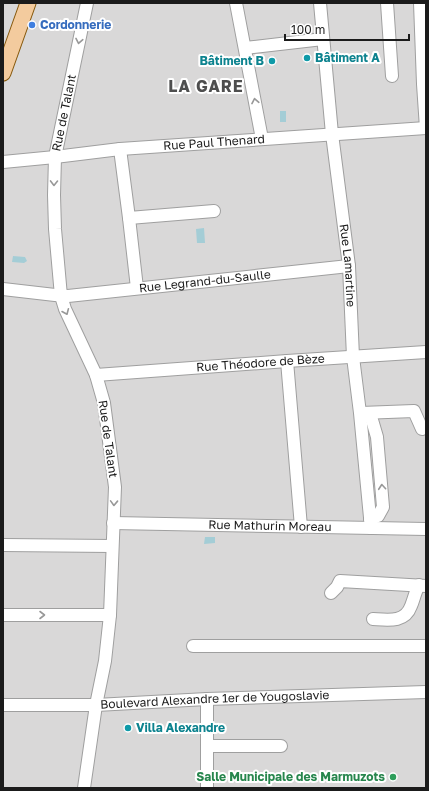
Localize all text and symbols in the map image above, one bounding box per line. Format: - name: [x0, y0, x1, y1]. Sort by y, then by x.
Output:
- scale bar: [285, 16, 409, 42]
- place label: Cordonnerie: [40, 17, 111, 32]
- marker: Cordonnerie: [27, 20, 37, 30]
- text: 100 m: [291, 22, 325, 37]
- one-way arrow: [75, 38, 84, 44]
- place label: Bâtiment A: [315, 50, 380, 65]
- place label: Bâtiment B: [199, 53, 265, 68]
- marker: Bâtiment A: [302, 53, 312, 63]
- marker: Bâtiment B: [267, 56, 277, 66]
- street label: Rue de Talant: [48, 73, 79, 153]
- district label: LA GARE: [168, 76, 244, 96]
- one-way arrow: [251, 98, 260, 104]
- street label: Rue Paul Thenard: [163, 131, 265, 153]
- one-way arrow: [50, 180, 59, 186]
- street label: Rue Lamartine: [337, 223, 359, 307]
- street label: Rue Legrand-du-Saulle: [138, 266, 271, 295]
- one-way arrow: [61, 307, 69, 315]
- street label: Rue Théodore de Bèze: [196, 351, 325, 375]
- street label: Rue de Talant: [96, 399, 121, 479]
- one-way arrow: [377, 484, 386, 491]
- one-way arrow: [110, 500, 118, 506]
- street label: Rue Mathurin Moreau: [208, 517, 332, 534]
- one-way arrow: [39, 611, 45, 619]
- street label: Boulevard Alexandre 1er de Yougoslavie: [100, 687, 330, 712]
- place label: Villa Alexandre: [136, 720, 225, 735]
- marker: Villa Alexandre: [123, 723, 133, 733]
- place label: Salle Municipale des Marmuzots: [196, 769, 385, 784]
- marker: Salle Municipale des Marmuzots: [388, 772, 398, 782]

